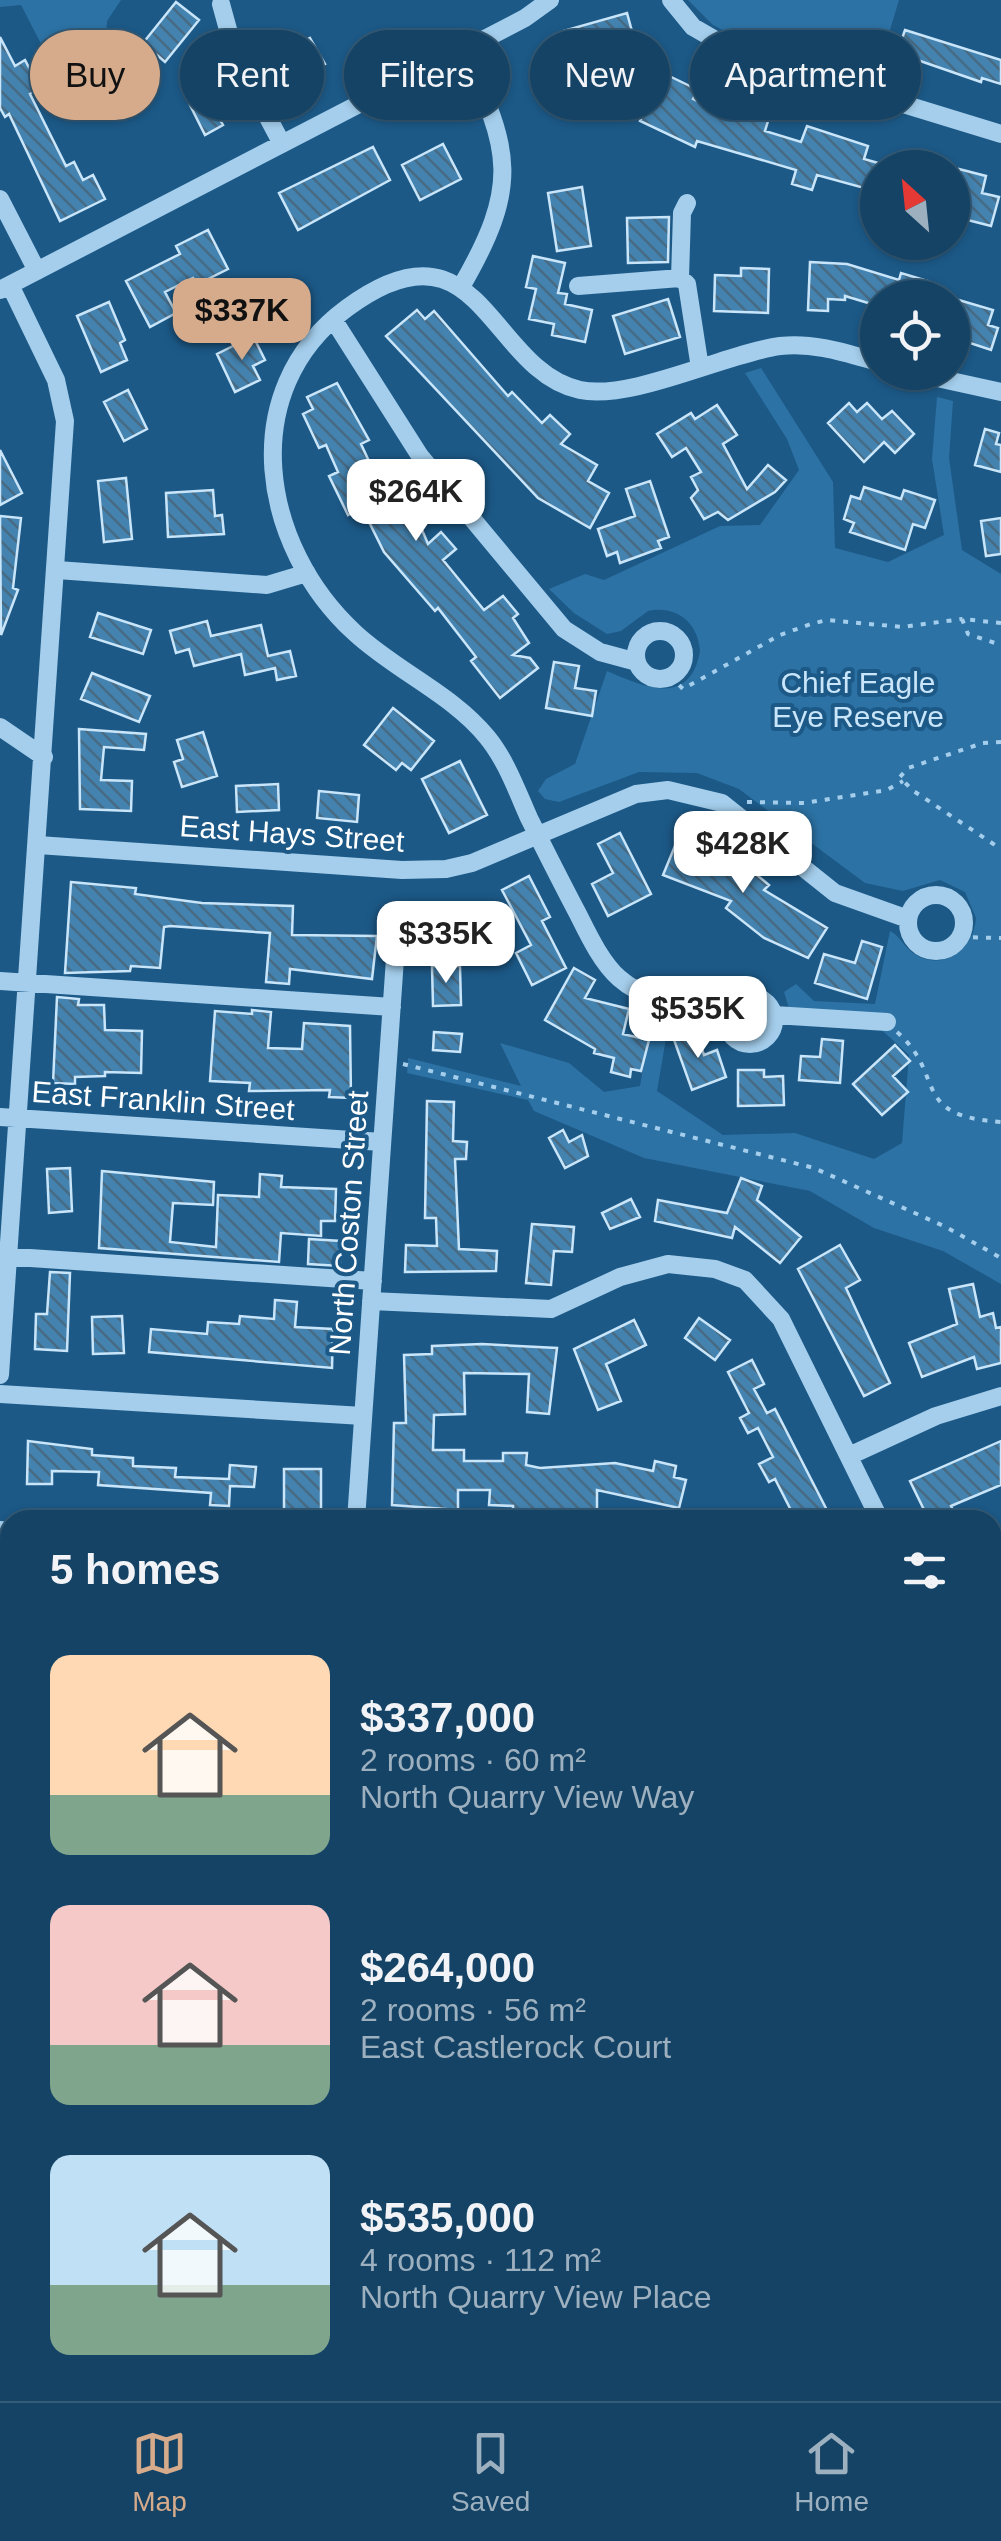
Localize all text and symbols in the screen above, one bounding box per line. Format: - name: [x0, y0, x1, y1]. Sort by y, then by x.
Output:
- chip: Buy: [30, 30, 160, 120]
- chip: Rent: [180, 30, 324, 120]
- chip: Filters: [344, 30, 510, 120]
- chip: New: [530, 30, 670, 120]
- chip: Apartment: [690, 30, 921, 120]
- north arrow: [860, 150, 970, 260]
- map controls: [860, 150, 970, 390]
- pin: $337K: [172, 278, 312, 363]
- button: locate: [860, 280, 970, 390]
- text: $337K: [195, 292, 289, 328]
- pin: $264K: [346, 459, 486, 544]
- text: $264K: [369, 473, 463, 509]
- park label: Chief Eagle Eye Reserve: [772, 666, 944, 733]
- street label: East Hays Street: [179, 809, 406, 858]
- pin: $428K: [673, 811, 813, 896]
- text: $428K: [696, 825, 790, 861]
- pin: $335K: [376, 901, 516, 986]
- text: $335K: [399, 915, 493, 951]
- pin: $535K: [628, 976, 768, 1061]
- text: $535K: [651, 990, 745, 1026]
- street label: East Franklin Street: [30, 1075, 296, 1126]
- street label: North Coston Street: [323, 1089, 374, 1356]
- icon: filters: [897, 1543, 952, 1598]
- text: 5 homes: [50, 1546, 220, 1593]
- text: $337,000: [360, 1694, 535, 1741]
- icon: home: [130, 1695, 250, 1815]
- text: 2 rooms · 60 m²: [360, 1742, 586, 1778]
- text: North Quarry View Way: [360, 1779, 694, 1815]
- text: $264,000: [360, 1944, 535, 1991]
- icon: home: [130, 1945, 250, 2065]
- text: 2 rooms · 56 m²: [360, 1992, 586, 2028]
- text: East Castlerock Court: [360, 2029, 671, 2065]
- text: $535,000: [360, 2194, 535, 2241]
- icon: home: [130, 2195, 250, 2315]
- text: 4 rooms · 112 m²: [360, 2242, 601, 2278]
- text: North Quarry View Place: [360, 2279, 712, 2315]
- tab: Map: [132, 2426, 187, 2518]
- tab: Saved: [451, 2426, 530, 2518]
- tab: Home: [794, 2426, 869, 2518]

